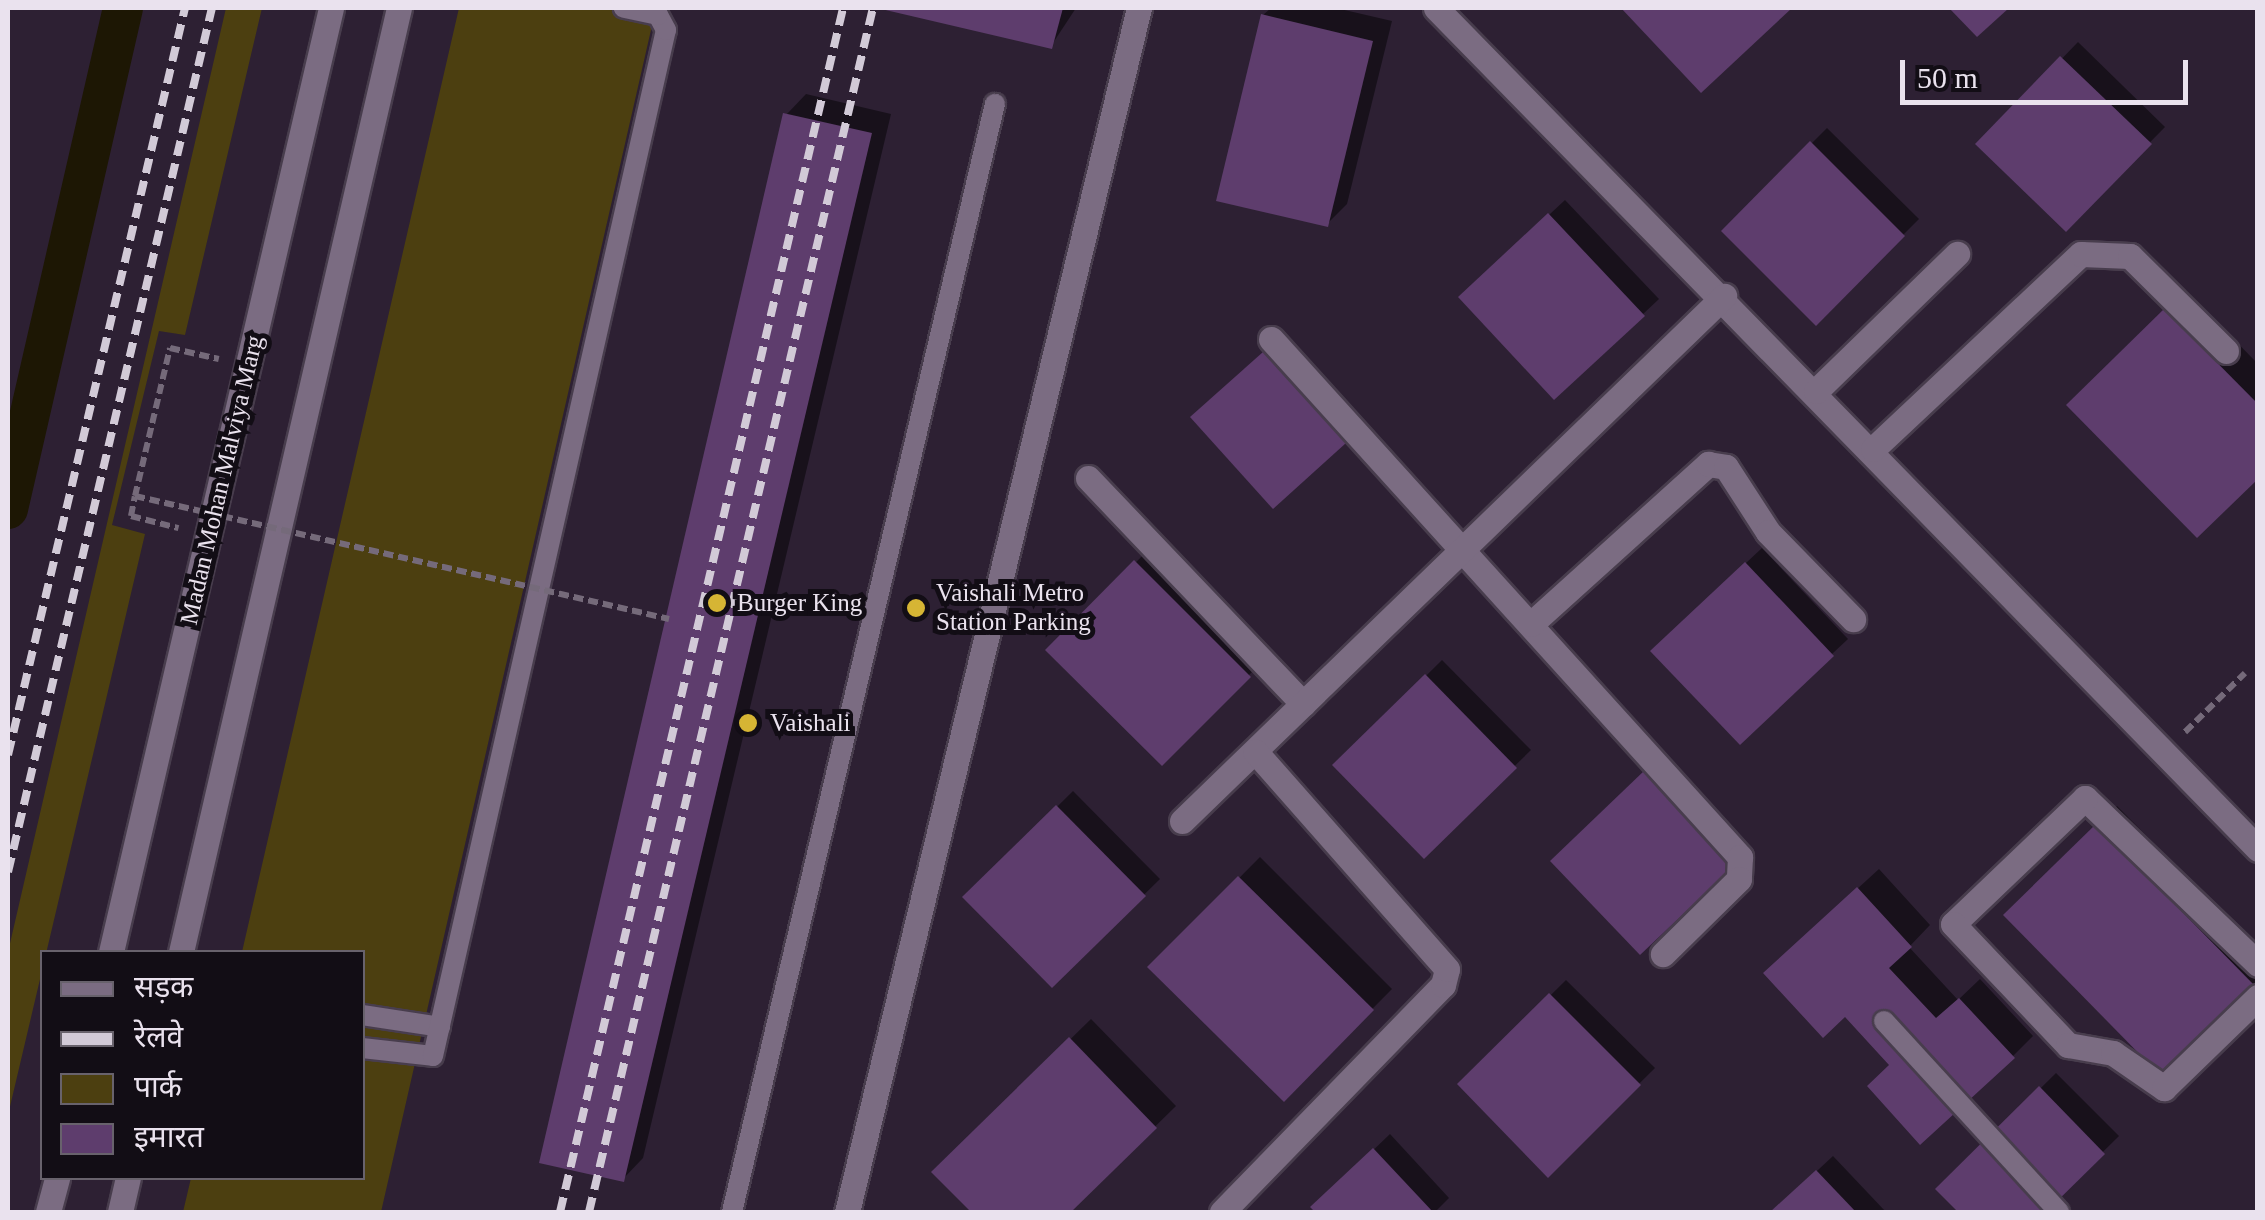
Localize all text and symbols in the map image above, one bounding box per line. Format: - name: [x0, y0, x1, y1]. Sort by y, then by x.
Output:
- scale bar: [1905, 40, 2192, 102]
- text: 50 m: [1917, 61, 1978, 94]
- street label: Madan Mohan Malviya Marg: [174, 332, 270, 628]
- place label: Vaishali Metro Station Parking: [936, 579, 1091, 638]
- place label: Burger King: [737, 588, 862, 618]
- marker: Burger King: [706, 592, 728, 614]
- marker: Vaishali Metro Station Parking: [905, 597, 927, 619]
- place label: Vaishali: [770, 708, 851, 738]
- marker: Vaishali: [735, 710, 761, 736]
- legend: [40, 950, 365, 1180]
- text: सड़क: [134, 970, 193, 1003]
- text: रेलवे: [134, 1020, 183, 1053]
- text: पार्क: [134, 1070, 182, 1103]
- text: इमारत: [134, 1120, 204, 1153]

